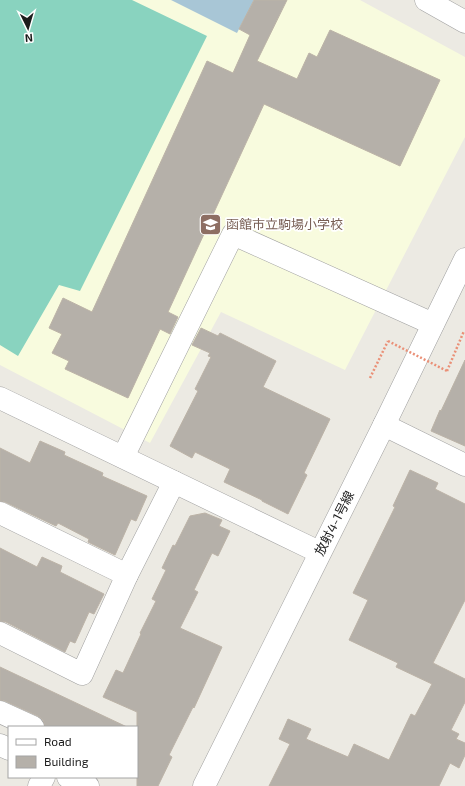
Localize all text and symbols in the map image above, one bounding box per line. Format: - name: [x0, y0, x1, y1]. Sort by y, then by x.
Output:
- north arrow: [8, 8, 48, 48]
- text: N: [24, 32, 33, 45]
- school or university icon: 函館市立駒場小学校: [197, 211, 223, 237]
- place label: 函館市立駒場小学校: [226, 216, 343, 232]
- street label: 放射4-1号線: [311, 488, 357, 558]
- legend: [8, 726, 138, 778]
- text: Road: [44, 734, 72, 748]
- text: Building: [44, 754, 89, 768]

